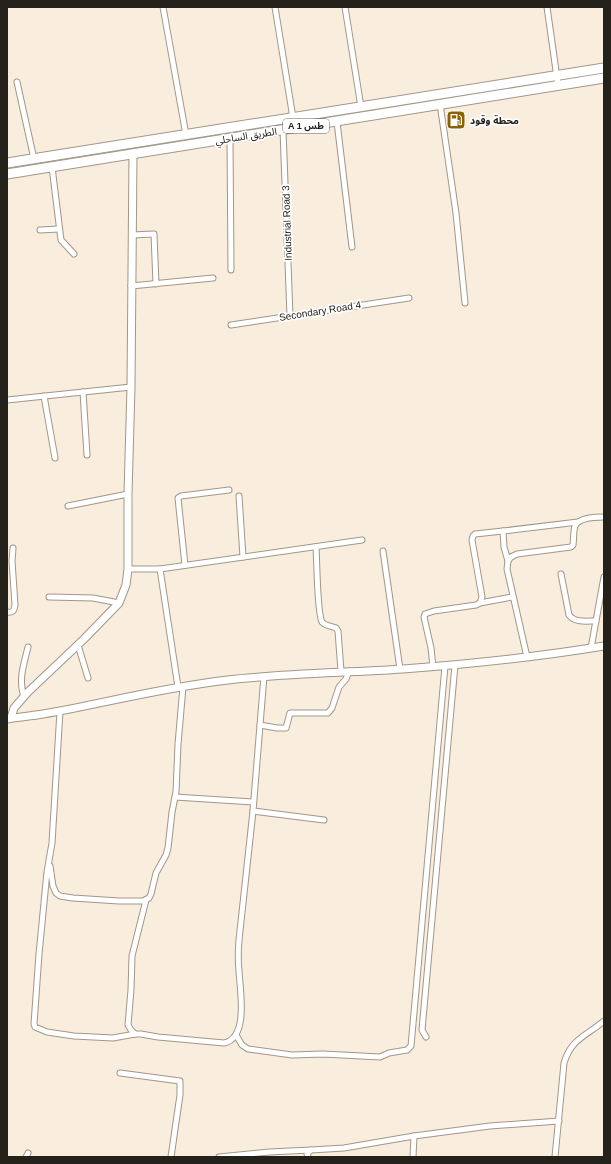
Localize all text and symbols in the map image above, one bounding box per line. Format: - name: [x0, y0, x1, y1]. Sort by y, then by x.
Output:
- fuel station icon: محطة وقود: [445, 109, 467, 131]
- place label: محطة وقود: [470, 114, 519, 126]
- road number: A 1 طس: [283, 119, 329, 133]
- street label: الطريق الساحلي: [214, 126, 278, 149]
- street label: Industrial Road 3: [280, 185, 294, 261]
- street label: Secondary Road 4: [278, 299, 362, 323]

